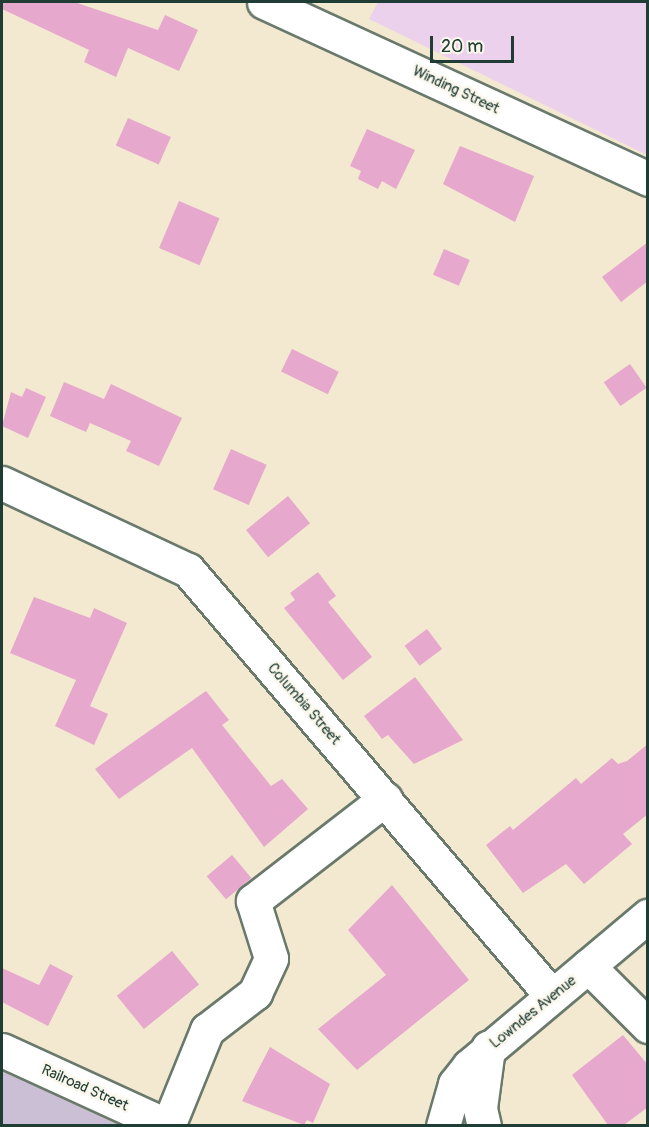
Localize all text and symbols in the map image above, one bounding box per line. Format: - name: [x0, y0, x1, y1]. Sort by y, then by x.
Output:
- scale bar: [433, 24, 517, 62]
- text: 20 m: [441, 35, 483, 58]
- street label: Winding Street: [410, 62, 502, 118]
- street label: Columbia Street: [264, 660, 344, 748]
- street label: Lowndes Avenue: [486, 972, 580, 1052]
- street label: Railroad Street: [39, 1061, 131, 1115]

